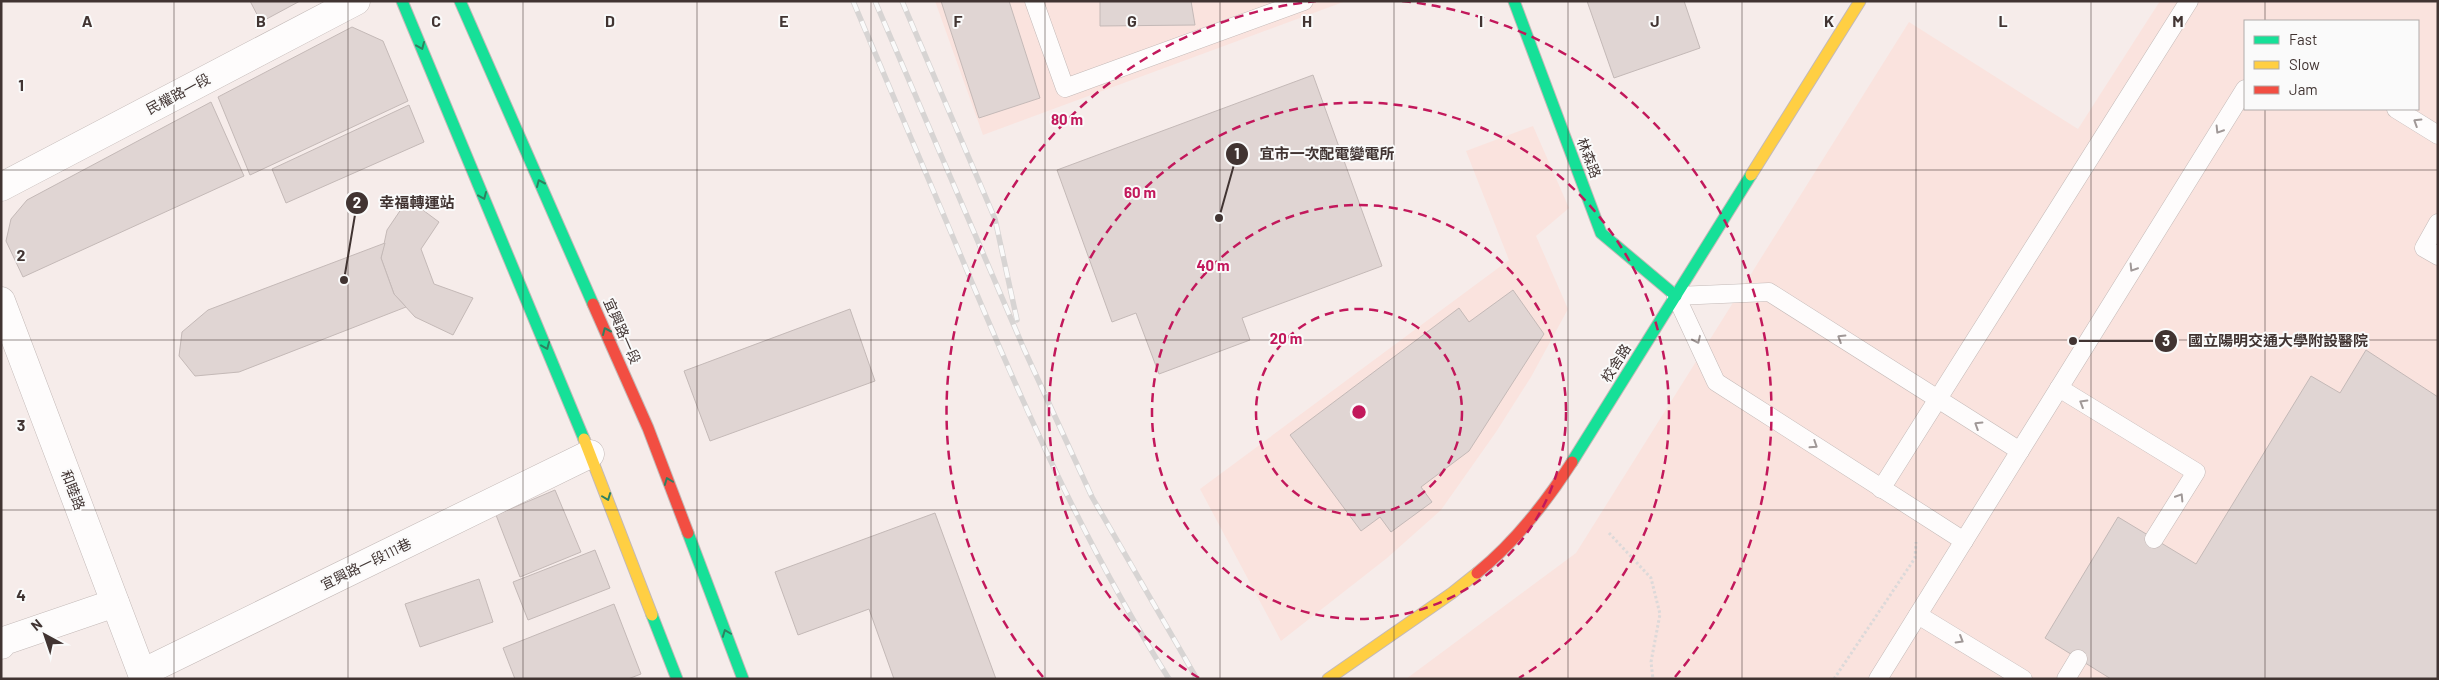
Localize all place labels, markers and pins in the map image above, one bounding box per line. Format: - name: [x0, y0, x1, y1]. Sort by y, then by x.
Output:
- callout: 宜市一次配電變電所: [1224, 139, 1404, 169]
- callout: 幸福轉運站: [344, 188, 464, 218]
- callout: 國立陽明交通大學附設醫院: [2153, 326, 2378, 356]
- centre of rings: [1350, 403, 1368, 421]

